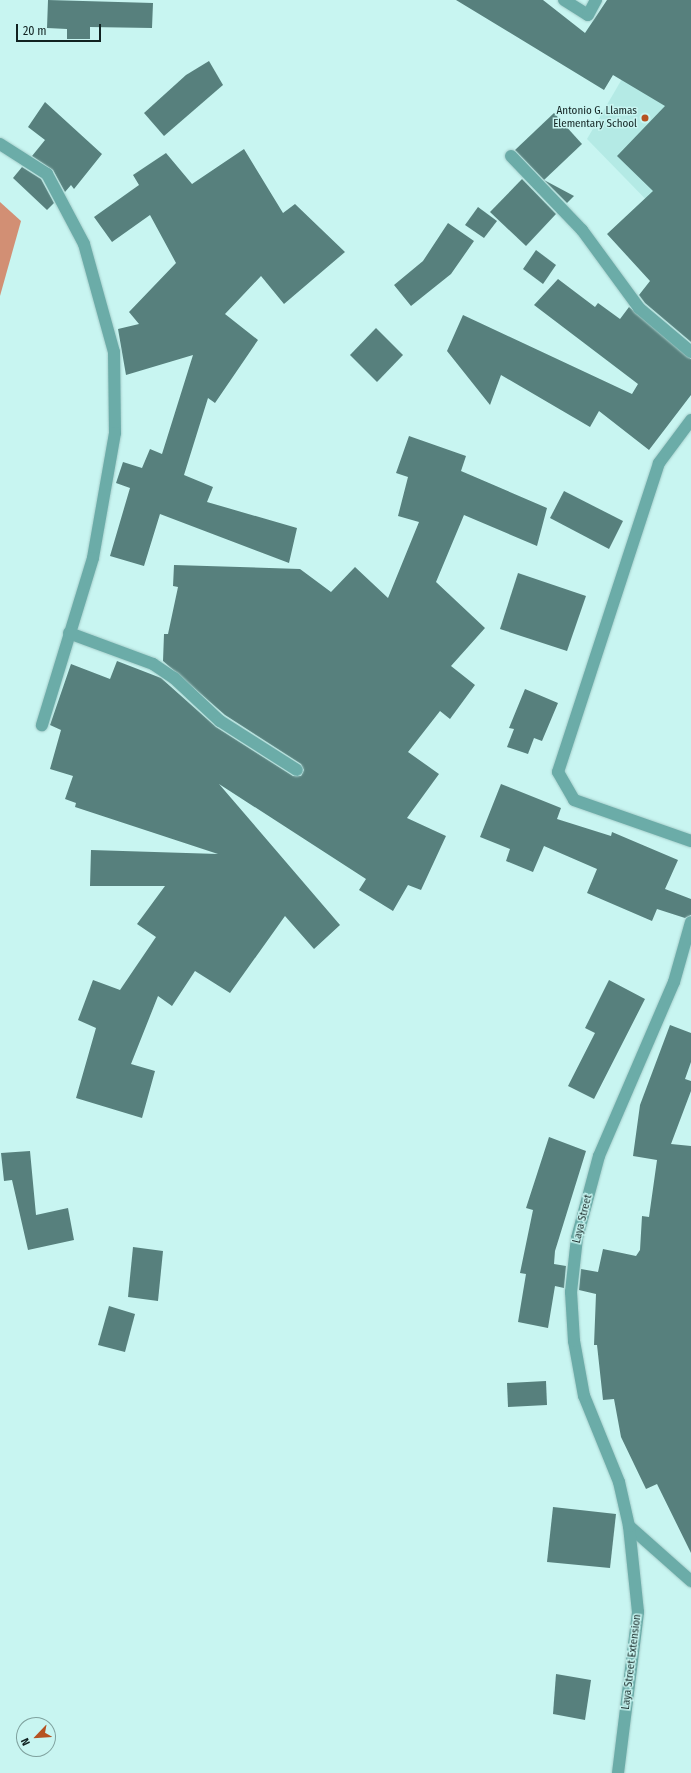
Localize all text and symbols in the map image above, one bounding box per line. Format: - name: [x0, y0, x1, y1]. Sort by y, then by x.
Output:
- scale bar: [18, 16, 103, 42]
- text: 20 m: [23, 24, 47, 38]
- place label: Antonio G. Llamas Elementary School: [553, 105, 637, 131]
- marker: Antonio G. Llamas Elementary School: [640, 113, 650, 123]
- street label: Laya Street: [571, 1193, 595, 1245]
- street label: Laya Street Extension: [620, 1614, 644, 1710]
- north arrow: [16, 1717, 56, 1757]
- text: N: [18, 1736, 33, 1748]

